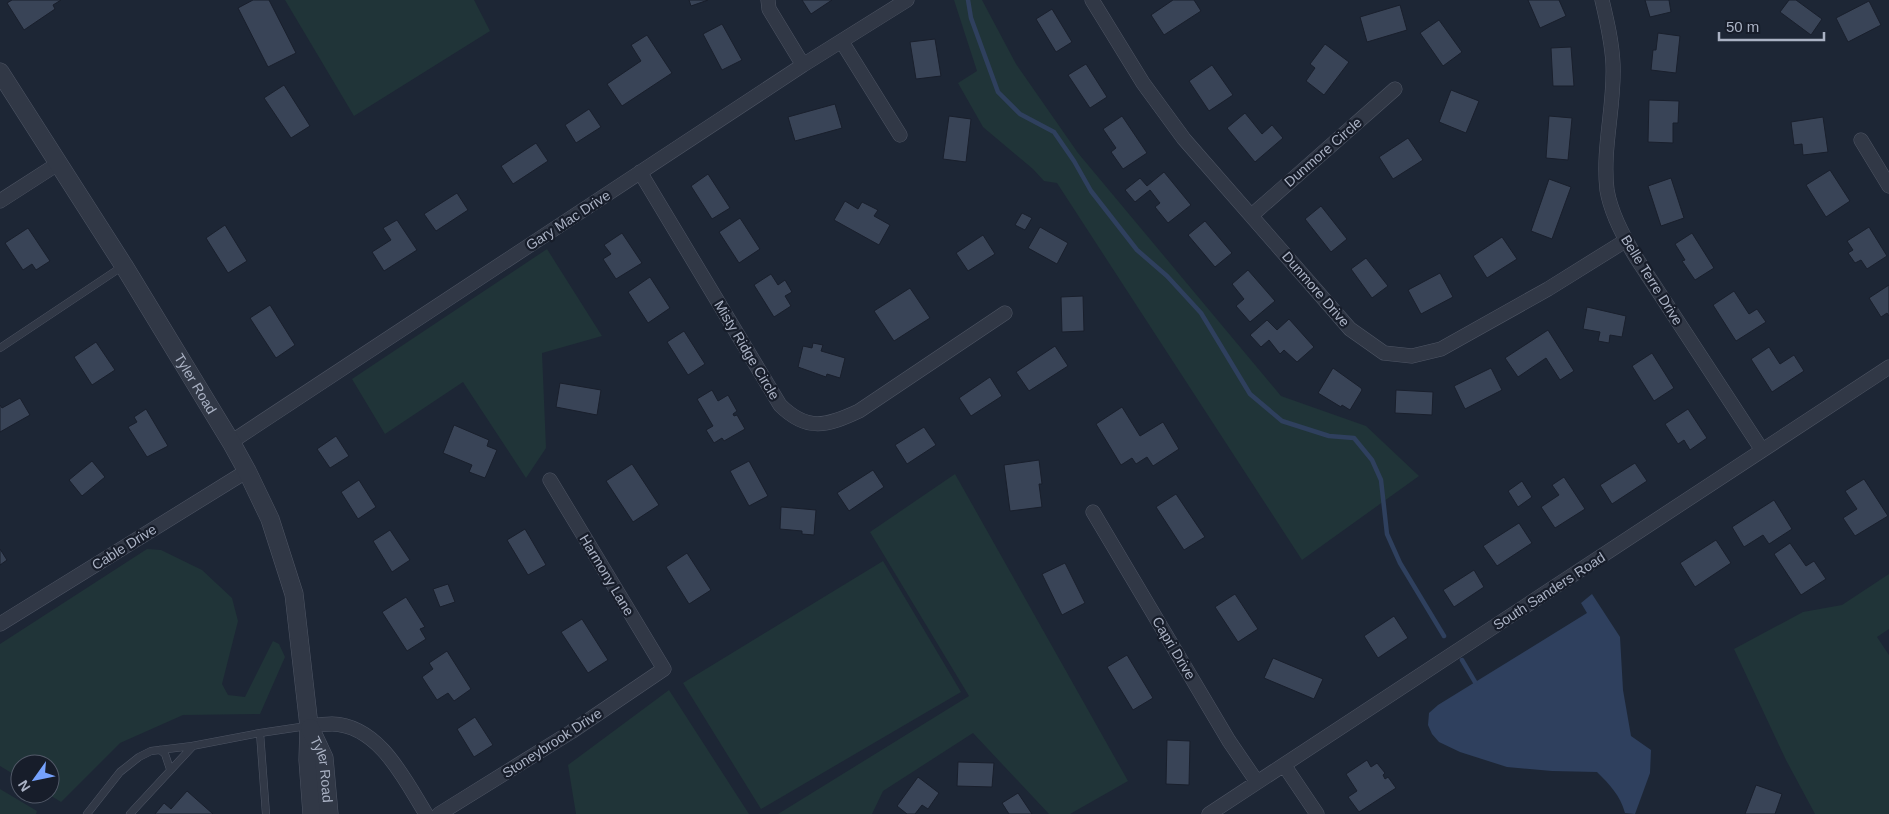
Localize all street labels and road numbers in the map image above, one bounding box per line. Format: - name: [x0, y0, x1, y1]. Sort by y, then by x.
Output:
- street label: Dunmore Circle: [1281, 114, 1365, 190]
- street label: Gary Mac Drive: [523, 187, 613, 253]
- street label: Belle Terre Drive: [1618, 232, 1686, 328]
- street label: Dunmore Drive: [1279, 248, 1353, 330]
- street label: Misty Ridge Circle: [711, 298, 783, 403]
- street label: Tyler Road: [171, 351, 220, 417]
- street label: Cable Drive: [89, 521, 159, 573]
- street label: Harmony Lane: [576, 532, 638, 619]
- street label: South Sanders Road: [1490, 549, 1608, 633]
- street label: Capri Drive: [1149, 614, 1199, 682]
- street label: Stoneybrook Drive: [499, 705, 605, 781]
- street label: Tyler Road: [307, 734, 336, 803]

